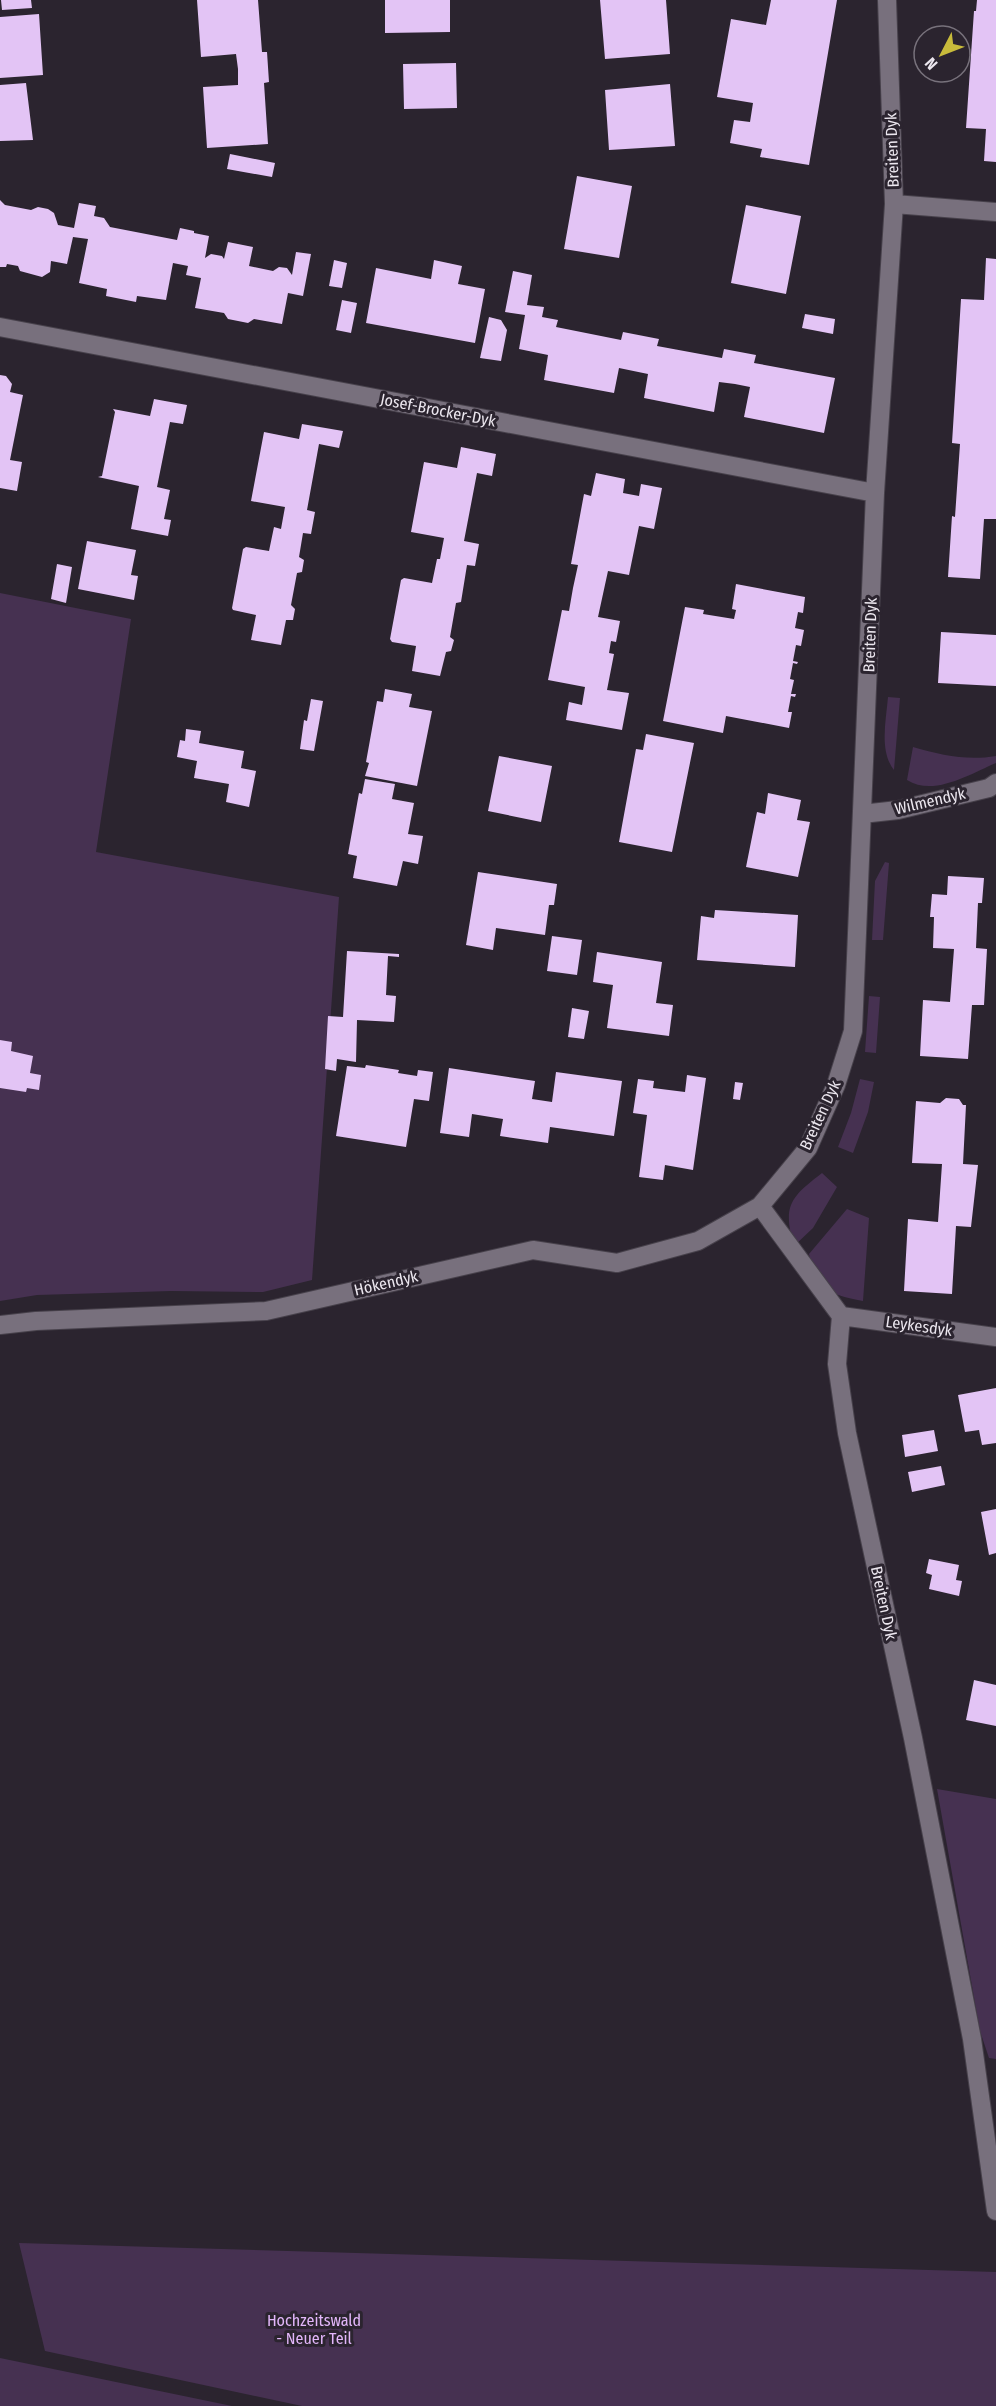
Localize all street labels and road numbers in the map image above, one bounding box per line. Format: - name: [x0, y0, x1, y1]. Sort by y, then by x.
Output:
- street label: Breiten Dyk: [881, 112, 903, 188]
- street label: Josef-Brocker-Dyk: [379, 389, 498, 431]
- street label: Breiten Dyk: [859, 597, 881, 673]
- street label: Wilmendyk: [893, 784, 968, 818]
- street label: Breiten Dyk: [796, 1077, 845, 1153]
- street label: Hökendyk: [352, 1266, 420, 1300]
- street label: Leykesdyk: [885, 1312, 954, 1340]
- street label: Breiten Dyk: [867, 1564, 901, 1642]

